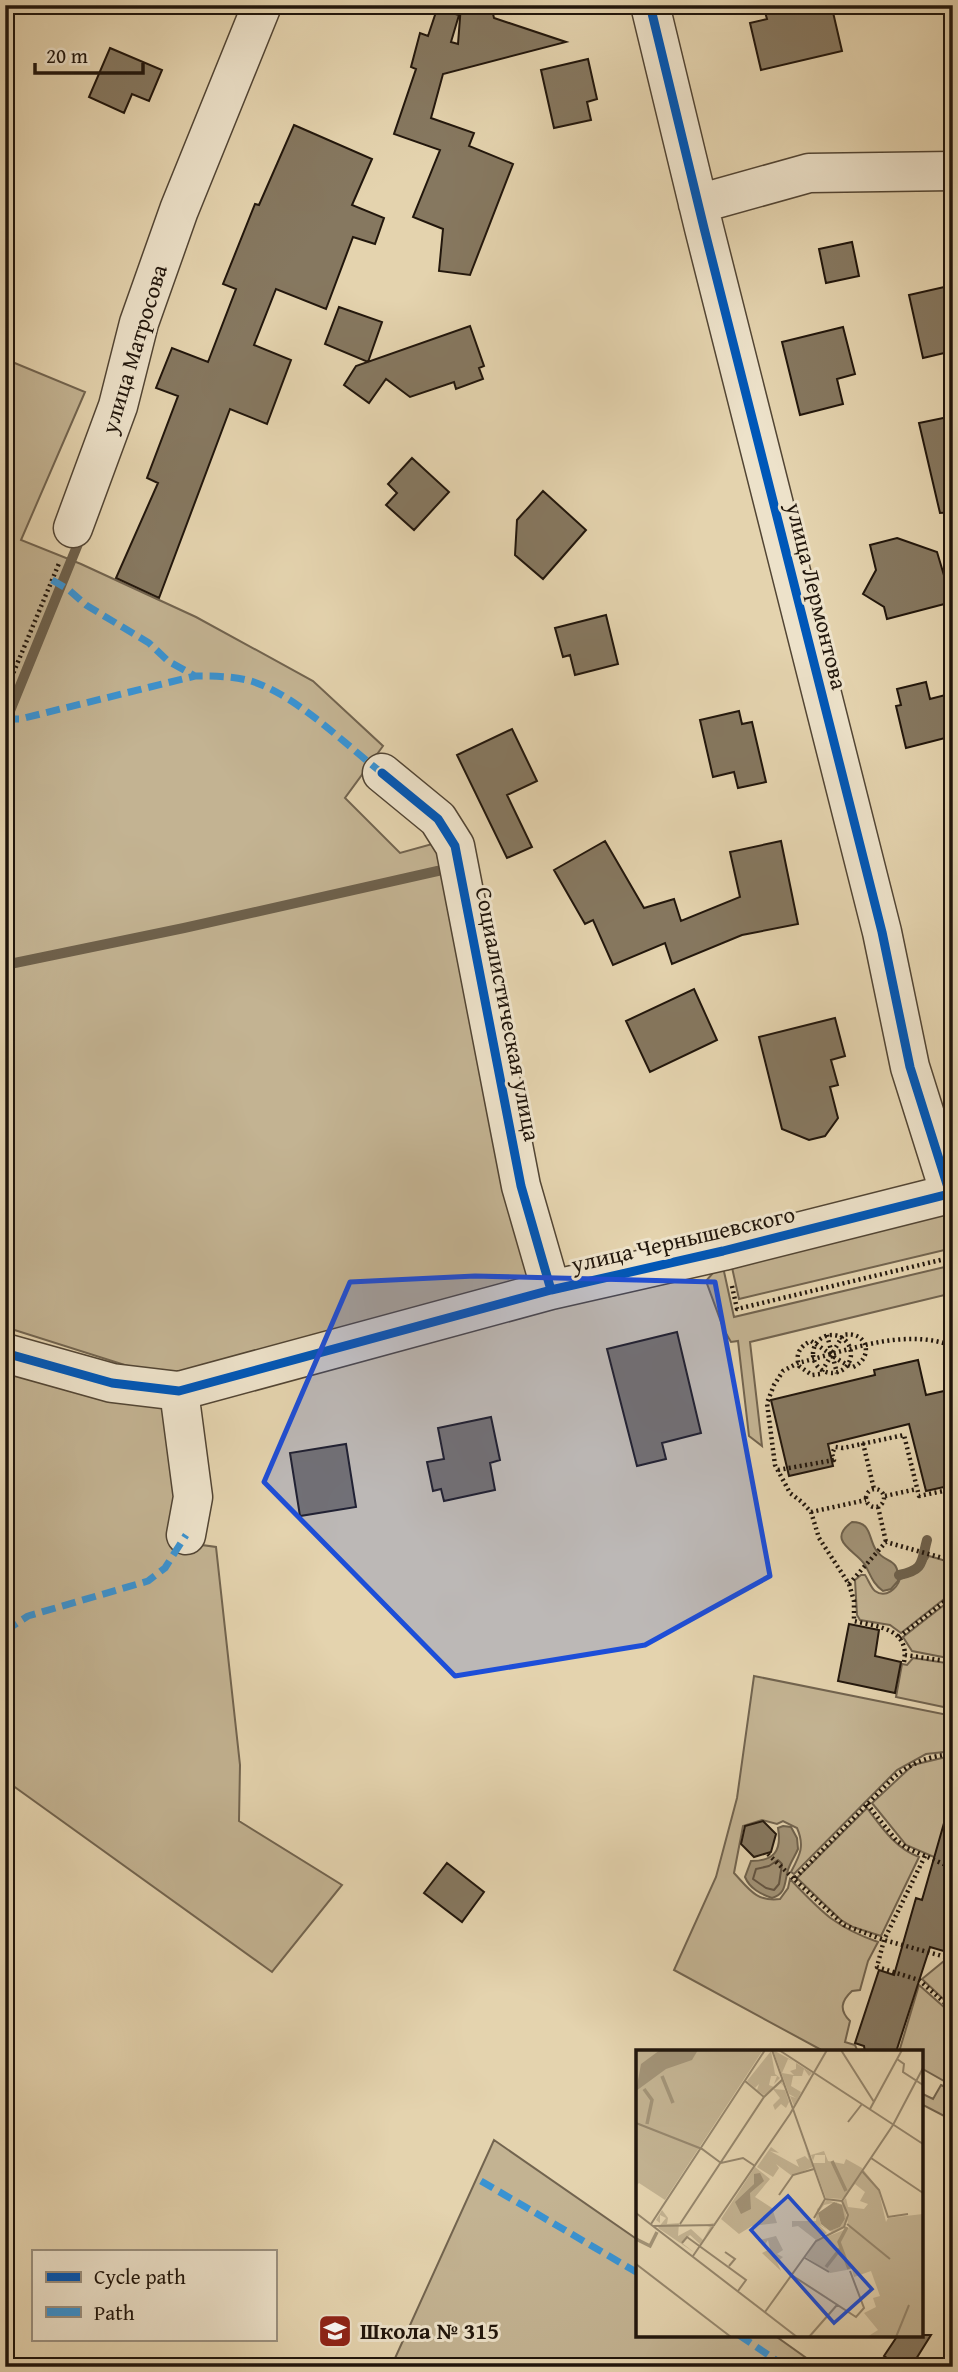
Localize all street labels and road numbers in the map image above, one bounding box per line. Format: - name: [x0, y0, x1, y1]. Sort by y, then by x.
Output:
- street label: улица Матросова: [92, 260, 175, 439]
- street label: улица Лермонтова: [778, 498, 857, 693]
- street label: Социалистическая улица: [468, 884, 549, 1144]
- street label: улица Чернышевского: [567, 1197, 798, 1281]

